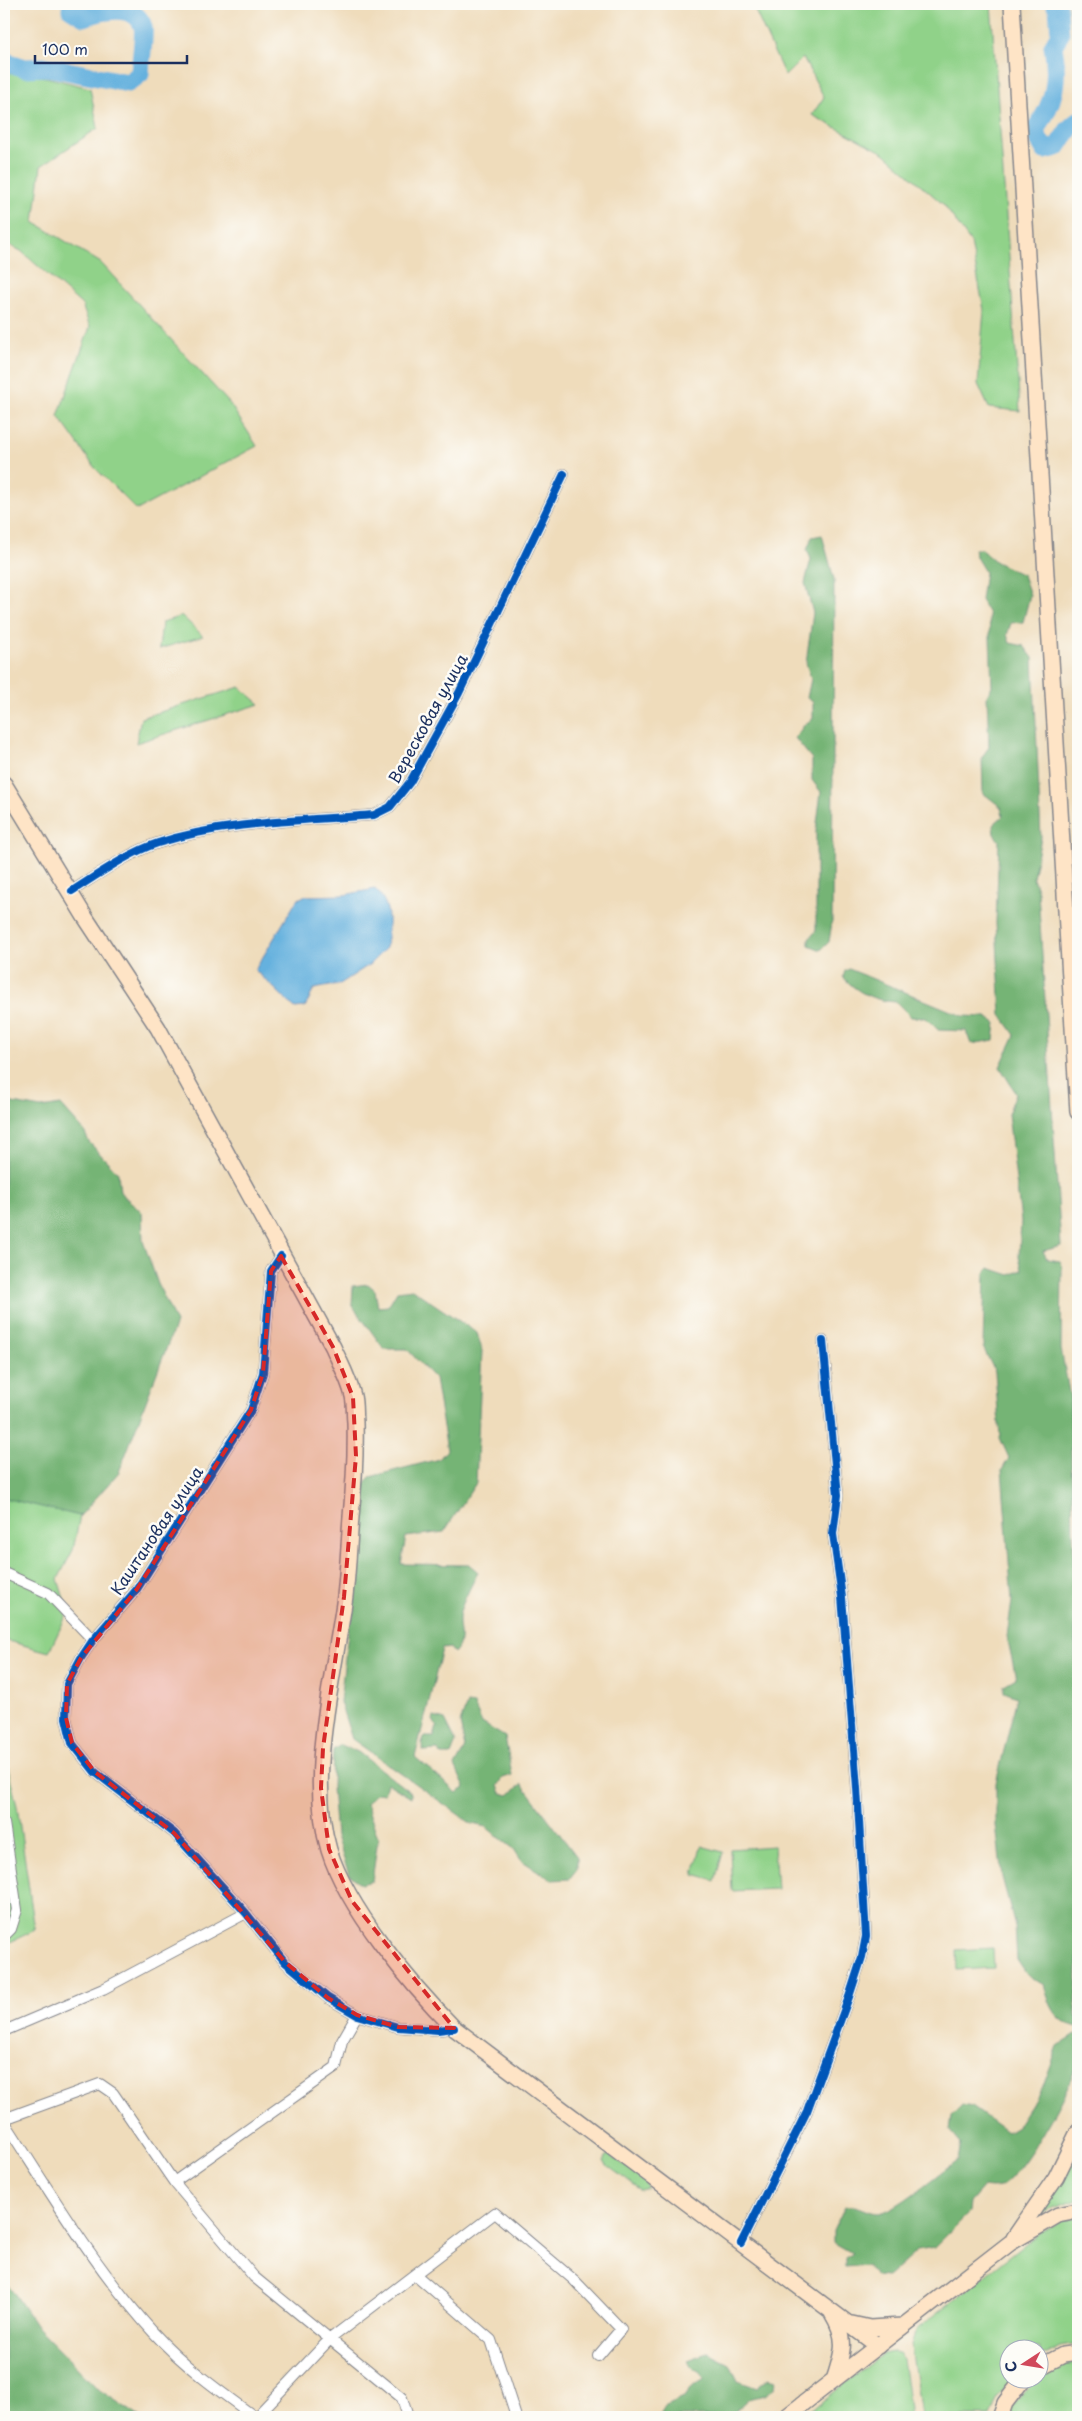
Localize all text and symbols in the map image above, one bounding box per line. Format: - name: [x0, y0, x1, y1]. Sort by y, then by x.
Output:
- scale bar: [35, 32, 188, 64]
- text: 100 m: [42, 37, 88, 60]
- street label: Вересковая улица: [381, 649, 473, 787]
- street label: Каштановая улица: [104, 1461, 208, 1599]
- north arrow: [1000, 2338, 1050, 2388]
- text: С: [999, 2359, 1022, 2374]

